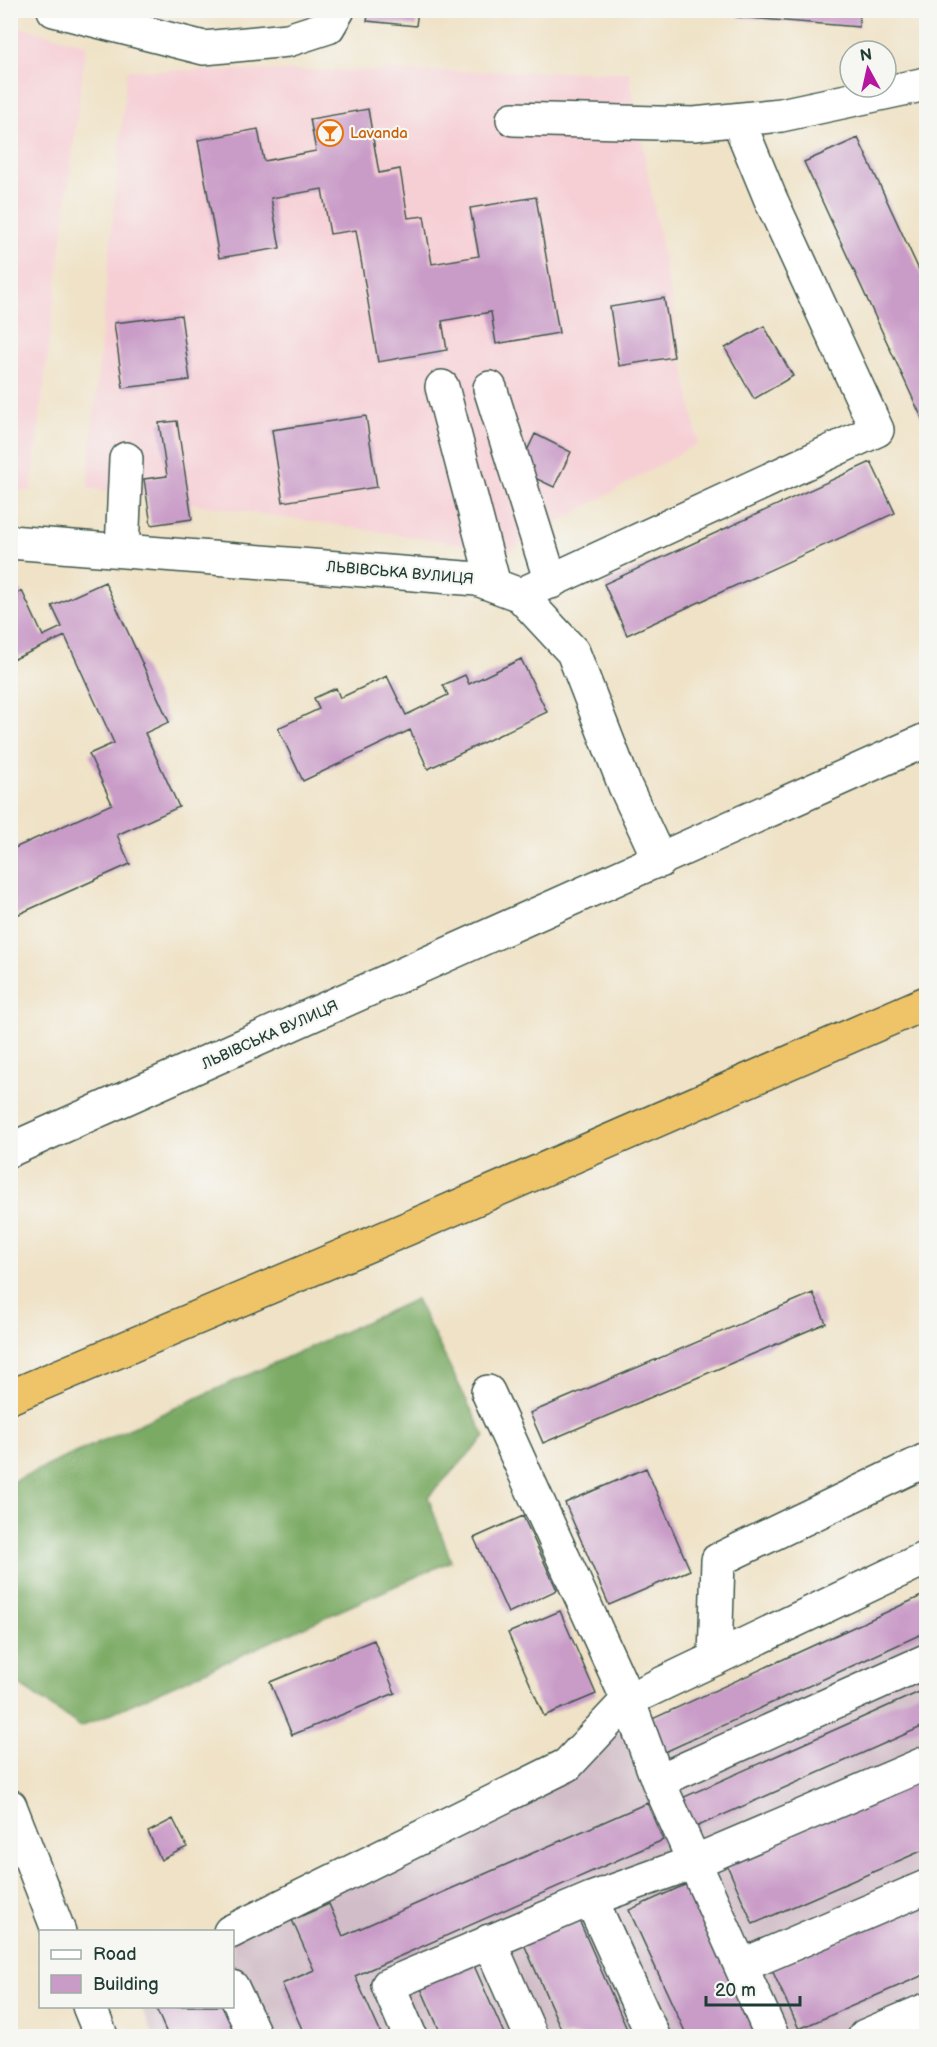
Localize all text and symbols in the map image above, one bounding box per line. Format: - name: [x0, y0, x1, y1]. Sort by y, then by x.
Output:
- north arrow: [838, 39, 898, 99]
- text: N: [859, 45, 873, 66]
- bar icon: Lavanda: [315, 118, 345, 148]
- place label: Lavanda: [350, 124, 408, 143]
- street label: ЛЬВІВСЬКА ВУЛИЦЯ: [325, 557, 474, 589]
- street label: ЛЬВІВСЬКА ВУЛИЦЯ: [198, 996, 341, 1074]
- legend: [39, 1930, 234, 2008]
- text: Road: [93, 1944, 137, 1965]
- scale bar: [706, 1969, 800, 2007]
- text: Building: [93, 1974, 159, 1995]
- text: 20 m: [715, 1980, 756, 2001]

